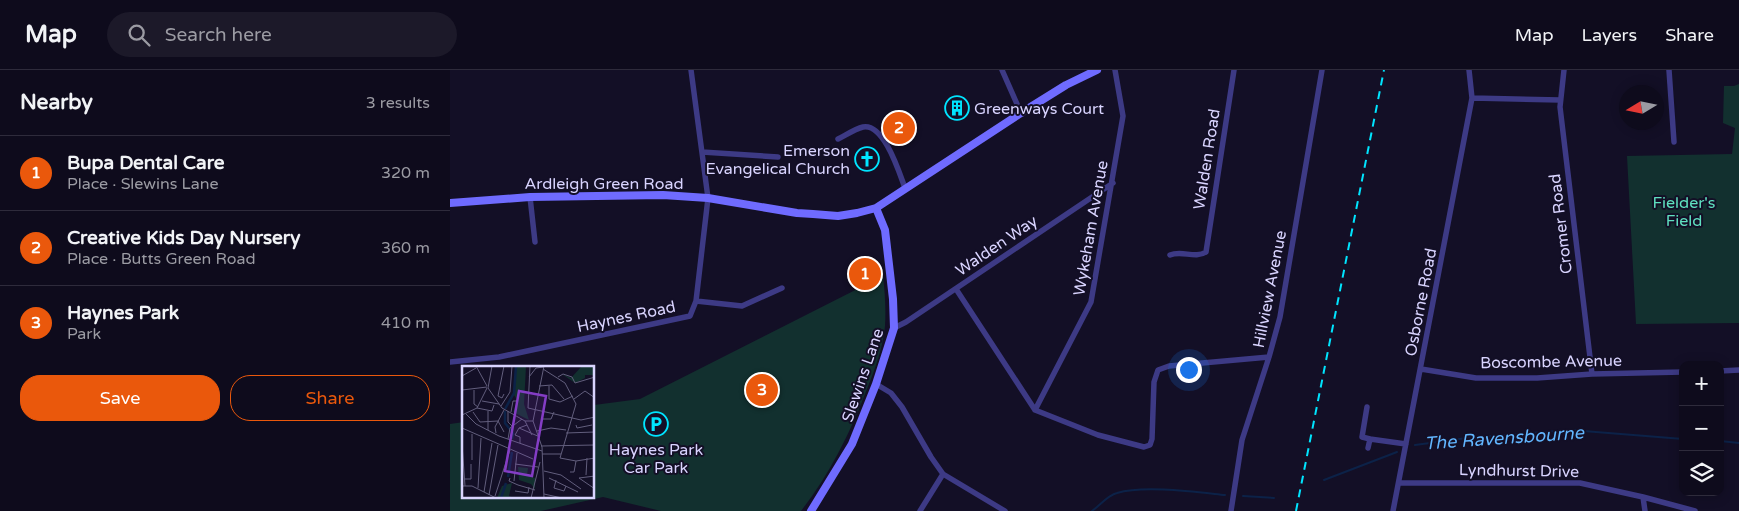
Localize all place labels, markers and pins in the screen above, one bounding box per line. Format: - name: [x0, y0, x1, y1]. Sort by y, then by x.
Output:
- building icon: Greenways Court: [944, 95, 970, 121]
- place label: Greenways Court: [974, 99, 1104, 119]
- pin: 2: [883, 109, 915, 147]
- place label: Emerson Evangelical Church: [705, 141, 850, 179]
- church icon: Emerson Evangelical Church: [854, 146, 880, 172]
- pin: 1: [849, 255, 881, 293]
- pin: 3: [746, 371, 778, 409]
- parking icon: Haynes Park Car Park: [643, 411, 669, 437]
- place label: Haynes Park Car Park: [609, 440, 703, 478]

